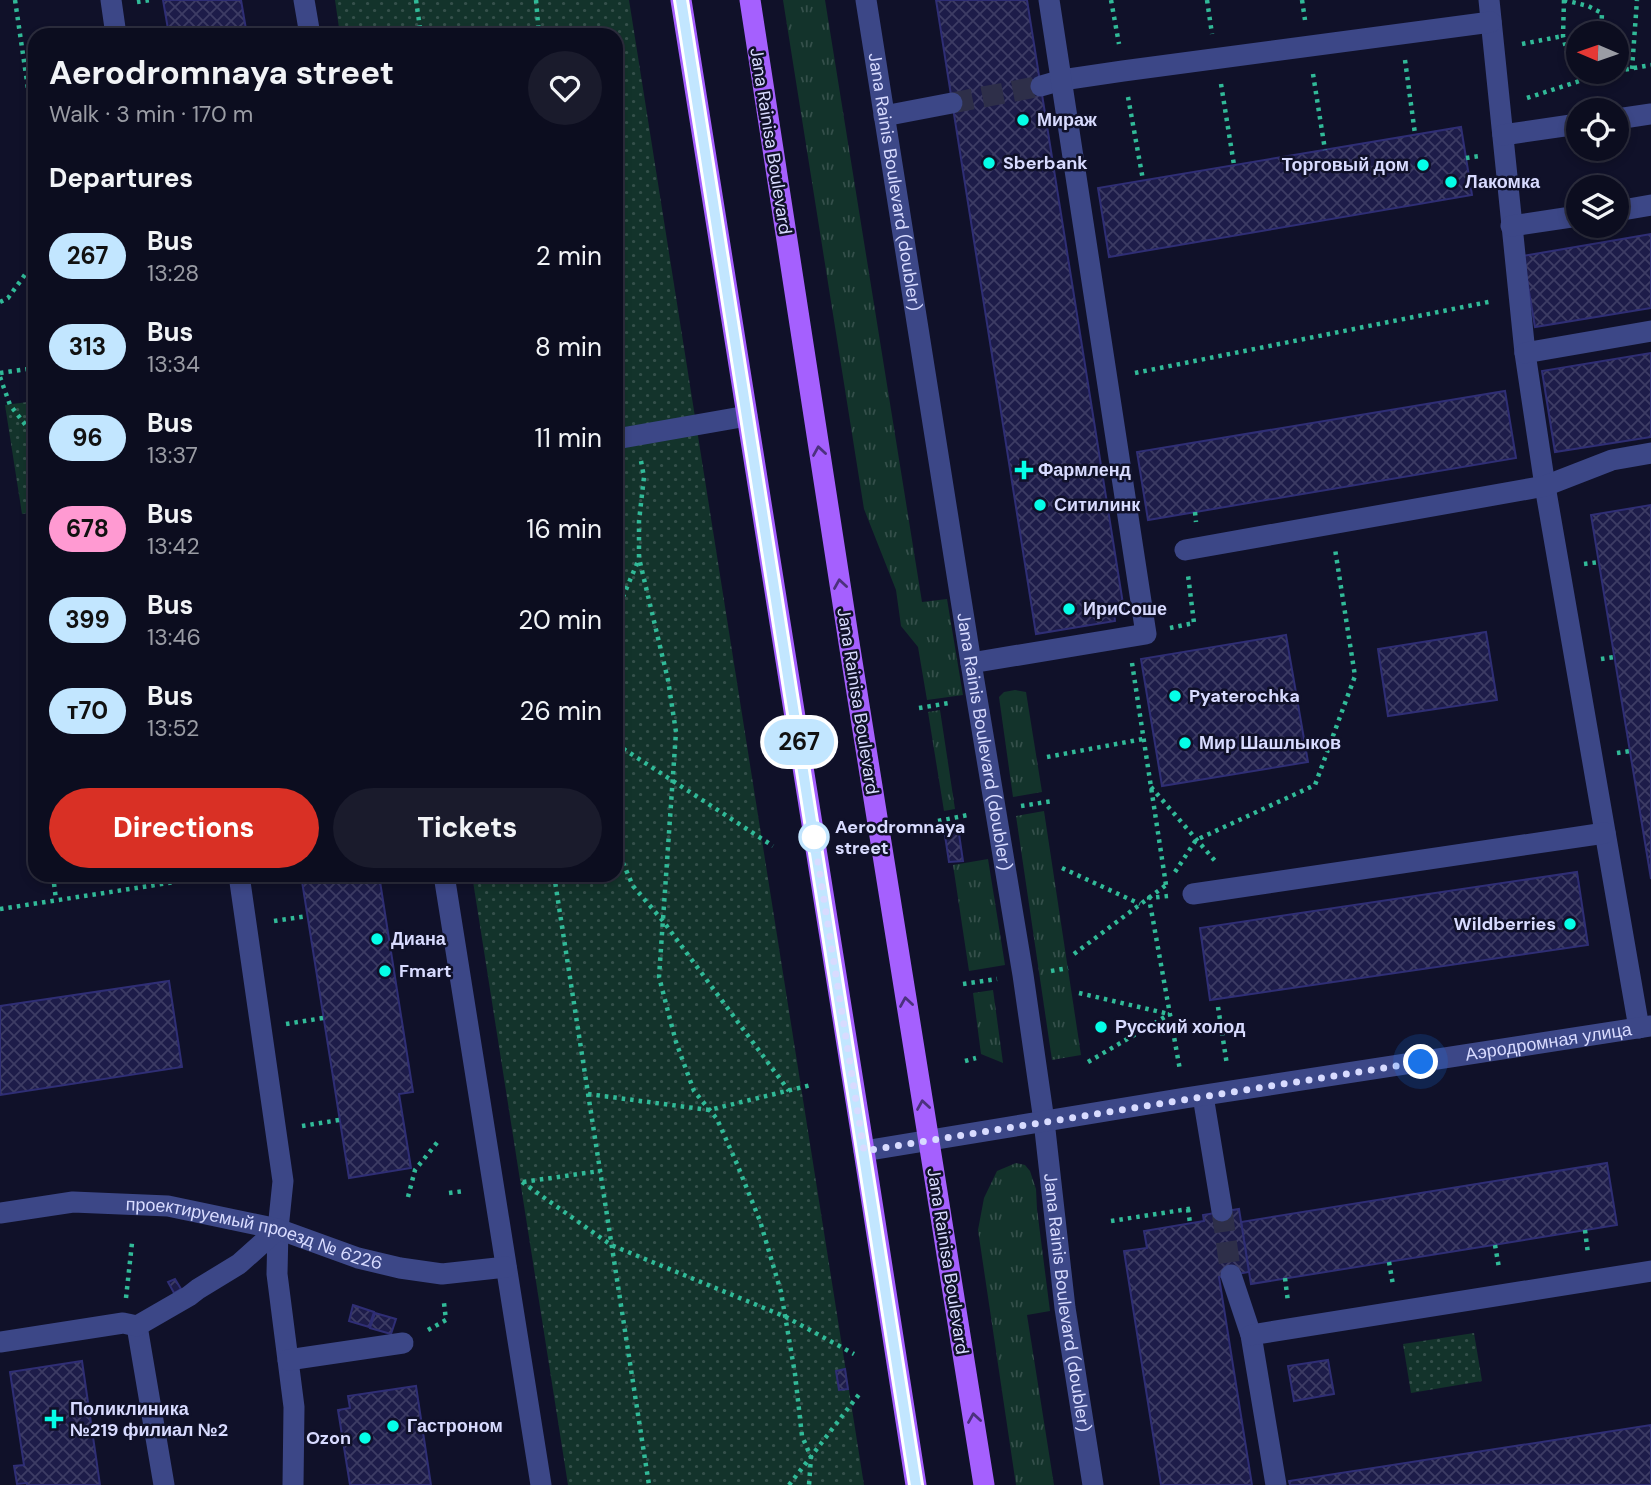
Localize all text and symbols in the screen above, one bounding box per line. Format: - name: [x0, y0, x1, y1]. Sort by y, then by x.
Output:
- north arrow: [1566, 21, 1629, 84]
- map controls: [1566, 21, 1629, 238]
- street label: Jana Rainisa Boulevard: [744, 46, 798, 236]
- text: Aerodromnaya street: [49, 51, 394, 94]
- button: heart: [528, 51, 602, 125]
- street label: Jana Rainis Boulevard (doubler): [863, 51, 927, 313]
- button: locate: [1566, 98, 1629, 161]
- text: Walk · 3 min · 170 m: [49, 99, 253, 129]
- place label: Мираж: [1037, 108, 1097, 132]
- marker: Мираж: [1015, 112, 1031, 128]
- place label: Sberbank: [1003, 151, 1088, 175]
- place label: Торговый дом: [1282, 153, 1409, 177]
- marker: Sberbank: [981, 155, 997, 171]
- marker: Торговый дом: [1415, 157, 1431, 173]
- text: Departures: [49, 161, 193, 195]
- place label: Лакомка: [1465, 170, 1541, 194]
- marker: Лакомка: [1443, 174, 1459, 190]
- button: layers: [1566, 175, 1629, 238]
- text: Bus: [147, 224, 193, 258]
- text: 2 min: [536, 239, 602, 273]
- text: 267: [67, 240, 108, 271]
- text: 13:28: [147, 258, 199, 288]
- text: Bus: [147, 315, 193, 349]
- text: 8 min: [535, 330, 602, 364]
- text: 313: [69, 331, 106, 362]
- text: 13:34: [147, 349, 200, 379]
- text: Bus: [147, 406, 193, 440]
- text: 11 min: [535, 421, 602, 455]
- text: 96: [72, 422, 103, 453]
- text: 13:37: [147, 440, 198, 470]
- one-way arrow: [812, 445, 827, 457]
- place label: Фармленд: [1038, 458, 1132, 482]
- marker: Фармленд: [1016, 462, 1032, 478]
- place label: Ситилинк: [1054, 493, 1141, 517]
- text: Bus: [147, 497, 193, 531]
- marker: Ситилинк: [1032, 497, 1048, 513]
- text: 16 min: [526, 512, 602, 546]
- text: 678: [66, 513, 109, 544]
- text: 13:42: [147, 531, 200, 561]
- one-way arrow: [832, 578, 847, 590]
- text: Bus: [147, 588, 193, 622]
- place label: ИриСоше: [1083, 597, 1167, 621]
- marker: ИриСоше: [1061, 601, 1077, 617]
- text: 20 min: [518, 603, 602, 637]
- text: 399: [65, 604, 110, 635]
- street label: Jana Rainisa Boulevard: [831, 606, 885, 796]
- street label: Jana Rainis Boulevard (doubler): [951, 611, 1017, 872]
- text: 13:46: [147, 622, 201, 652]
- text: Bus: [147, 679, 193, 713]
- place label: Pyaterochka: [1189, 684, 1300, 708]
- marker: Pyaterochka: [1167, 688, 1183, 704]
- text: 26 min: [519, 694, 602, 728]
- text: т70: [67, 695, 108, 726]
- text: 13:52: [147, 713, 199, 743]
- line badge: 267: [759, 719, 839, 765]
- text: 267: [778, 726, 820, 757]
- place label: Мир Шашлыков: [1199, 731, 1341, 755]
- marker: Мир Шашлыков: [1177, 735, 1193, 751]
- button: Directions: [49, 788, 319, 868]
- button: Tickets: [333, 788, 602, 868]
- place label: Aerodromnaya street: [835, 815, 965, 860]
- marker: Aerodromnaya street: [799, 822, 829, 852]
- place label: Wildberries: [1453, 912, 1556, 936]
- marker: Wildberries: [1562, 916, 1578, 932]
- place label: Диана: [391, 927, 447, 951]
- marker: Диана: [369, 931, 385, 947]
- place label: Fmart: [399, 959, 452, 983]
- marker: Fmart: [377, 963, 393, 979]
- one-way arrow: [899, 996, 914, 1008]
- place label: Русский холод: [1115, 1015, 1246, 1039]
- street label: Аэродромная улица: [1463, 1017, 1634, 1067]
- marker: Русский холод: [1093, 1019, 1109, 1035]
- your location: [1403, 1044, 1438, 1079]
- one-way arrow: [916, 1099, 931, 1111]
- street label: Jana Rainisa Boulevard: [921, 1166, 975, 1356]
- street label: Jana Rainis Boulevard (doubler): [1038, 1172, 1096, 1434]
- street label: проектируемый проезд № 6226: [125, 1192, 385, 1275]
- place label: Поликлиника №219 филиал №2: [70, 1397, 228, 1442]
- marker: Поликлиника №219 филиал №2: [44, 1409, 64, 1429]
- one-way arrow: [967, 1412, 982, 1424]
- place label: Гастроном: [407, 1414, 503, 1438]
- marker: Гастроном: [385, 1418, 401, 1434]
- place label: Ozon: [306, 1426, 351, 1450]
- marker: Ozon: [357, 1430, 373, 1446]

